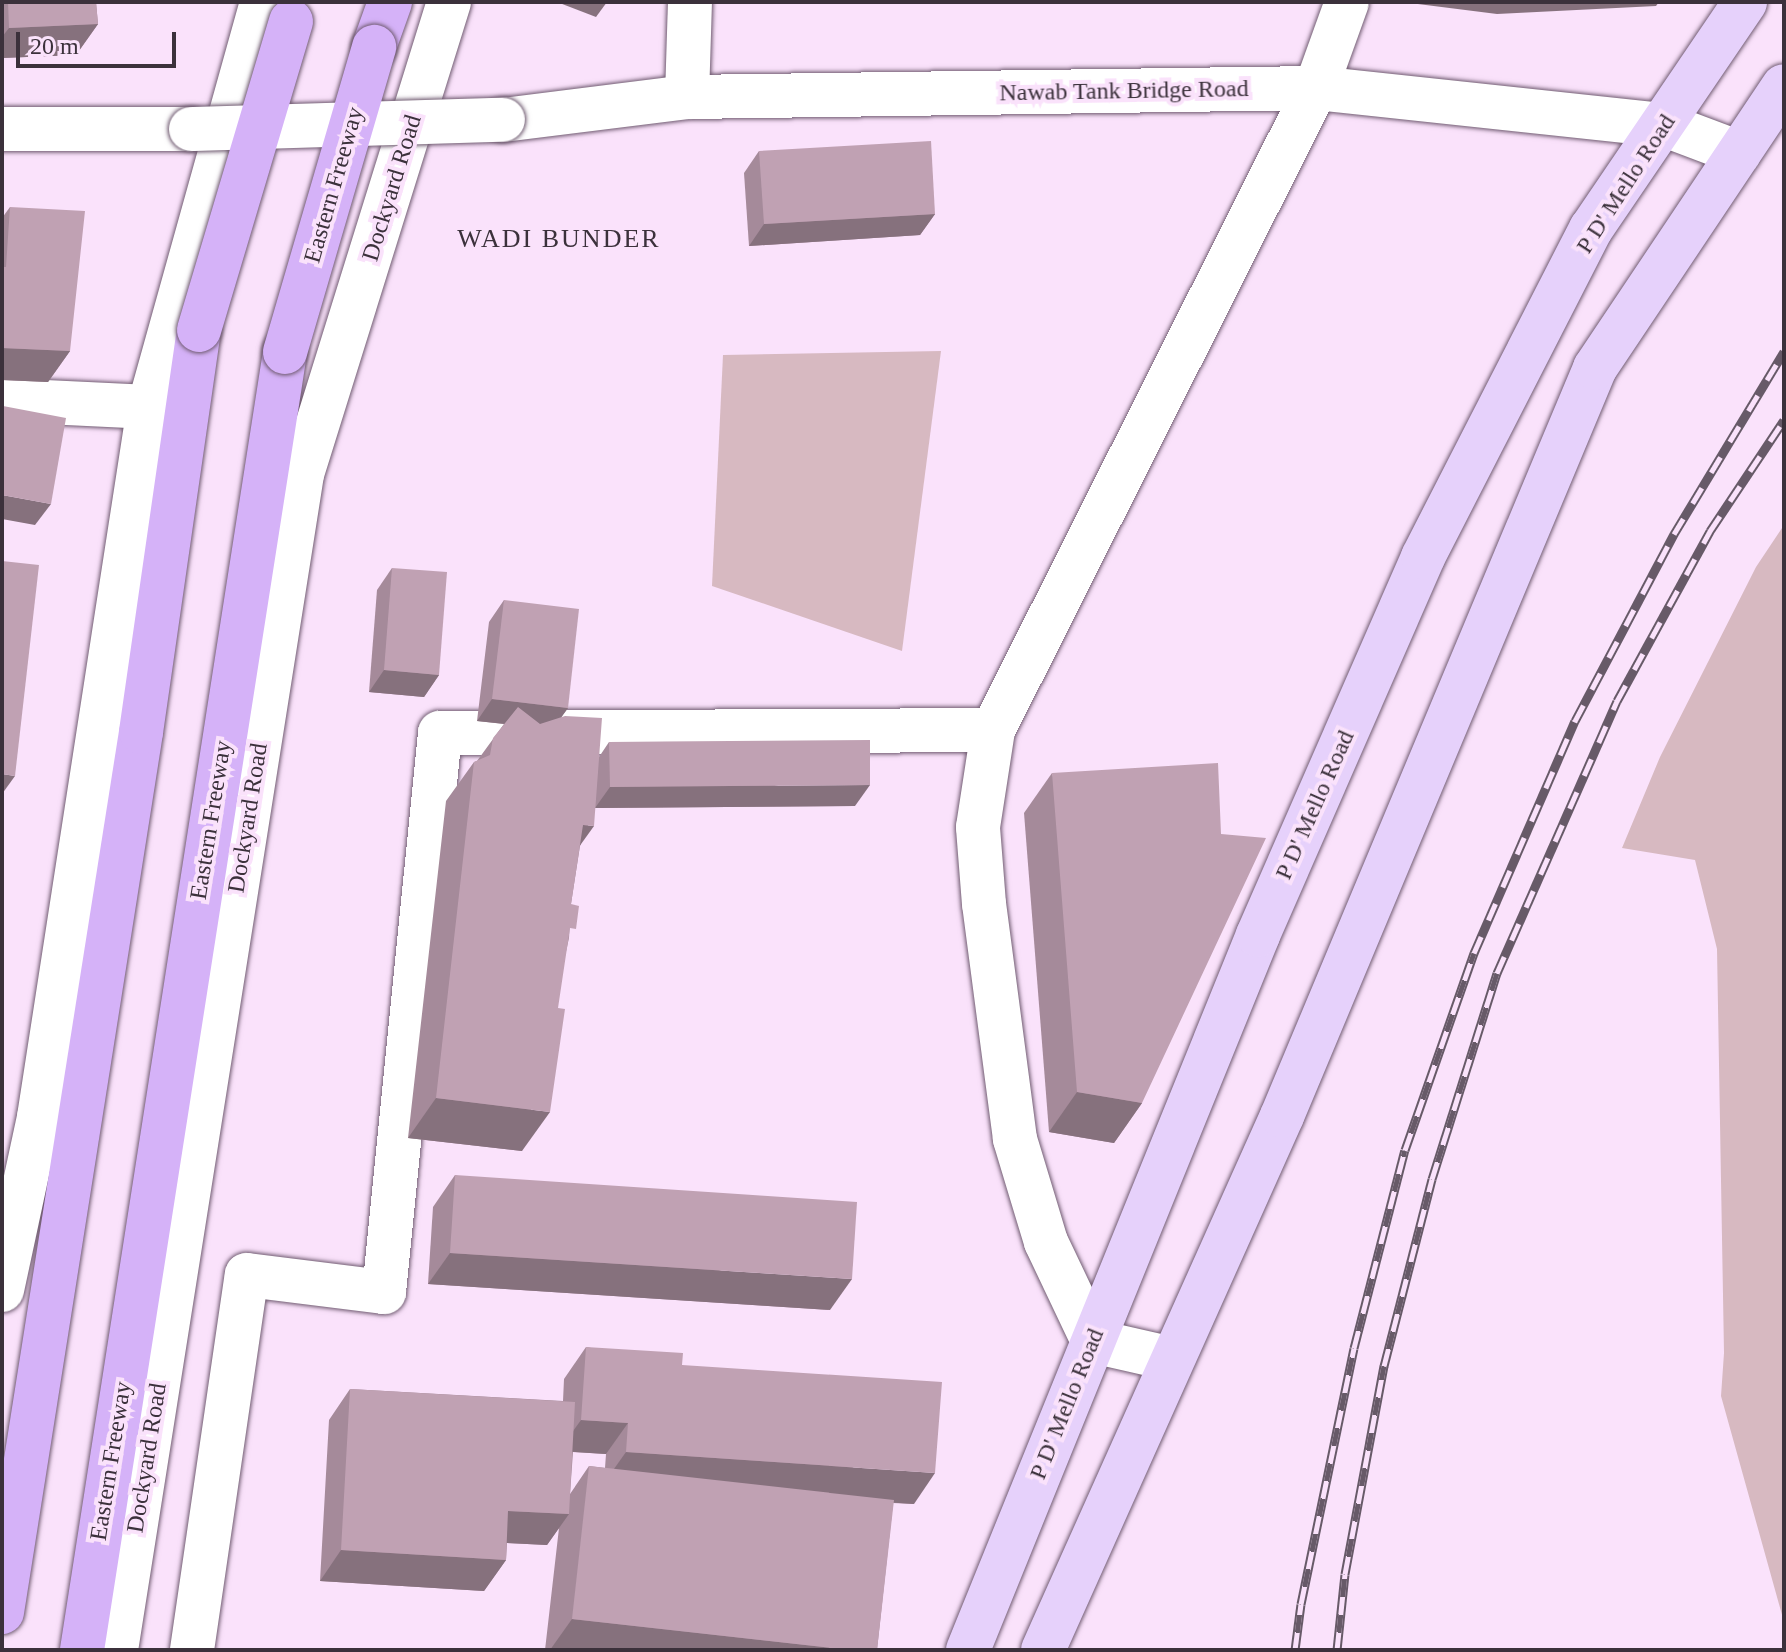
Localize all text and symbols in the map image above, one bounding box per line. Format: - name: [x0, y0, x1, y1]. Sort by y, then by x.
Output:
- scale bar: [20, 16, 180, 66]
- text: 20 m: [30, 33, 79, 59]
- street label: Nawab Tank Bridge Road: [999, 74, 1249, 108]
- street label: Eastern Freeway: [298, 104, 370, 266]
- street label: P D' Mello Road: [1570, 109, 1682, 259]
- street label: Dockyard Road: [356, 111, 428, 265]
- district label: WADI BUNDER: [457, 223, 661, 255]
- street label: P D' Mello Road: [1269, 726, 1361, 884]
- street label: Eastern Freeway: [184, 738, 238, 902]
- street label: Dockyard Road: [222, 741, 274, 895]
- street label: P D' Mello Road: [1023, 1324, 1111, 1484]
- street label: Eastern Freeway: [84, 1379, 138, 1543]
- street label: Dockyard Road: [121, 1381, 173, 1535]

